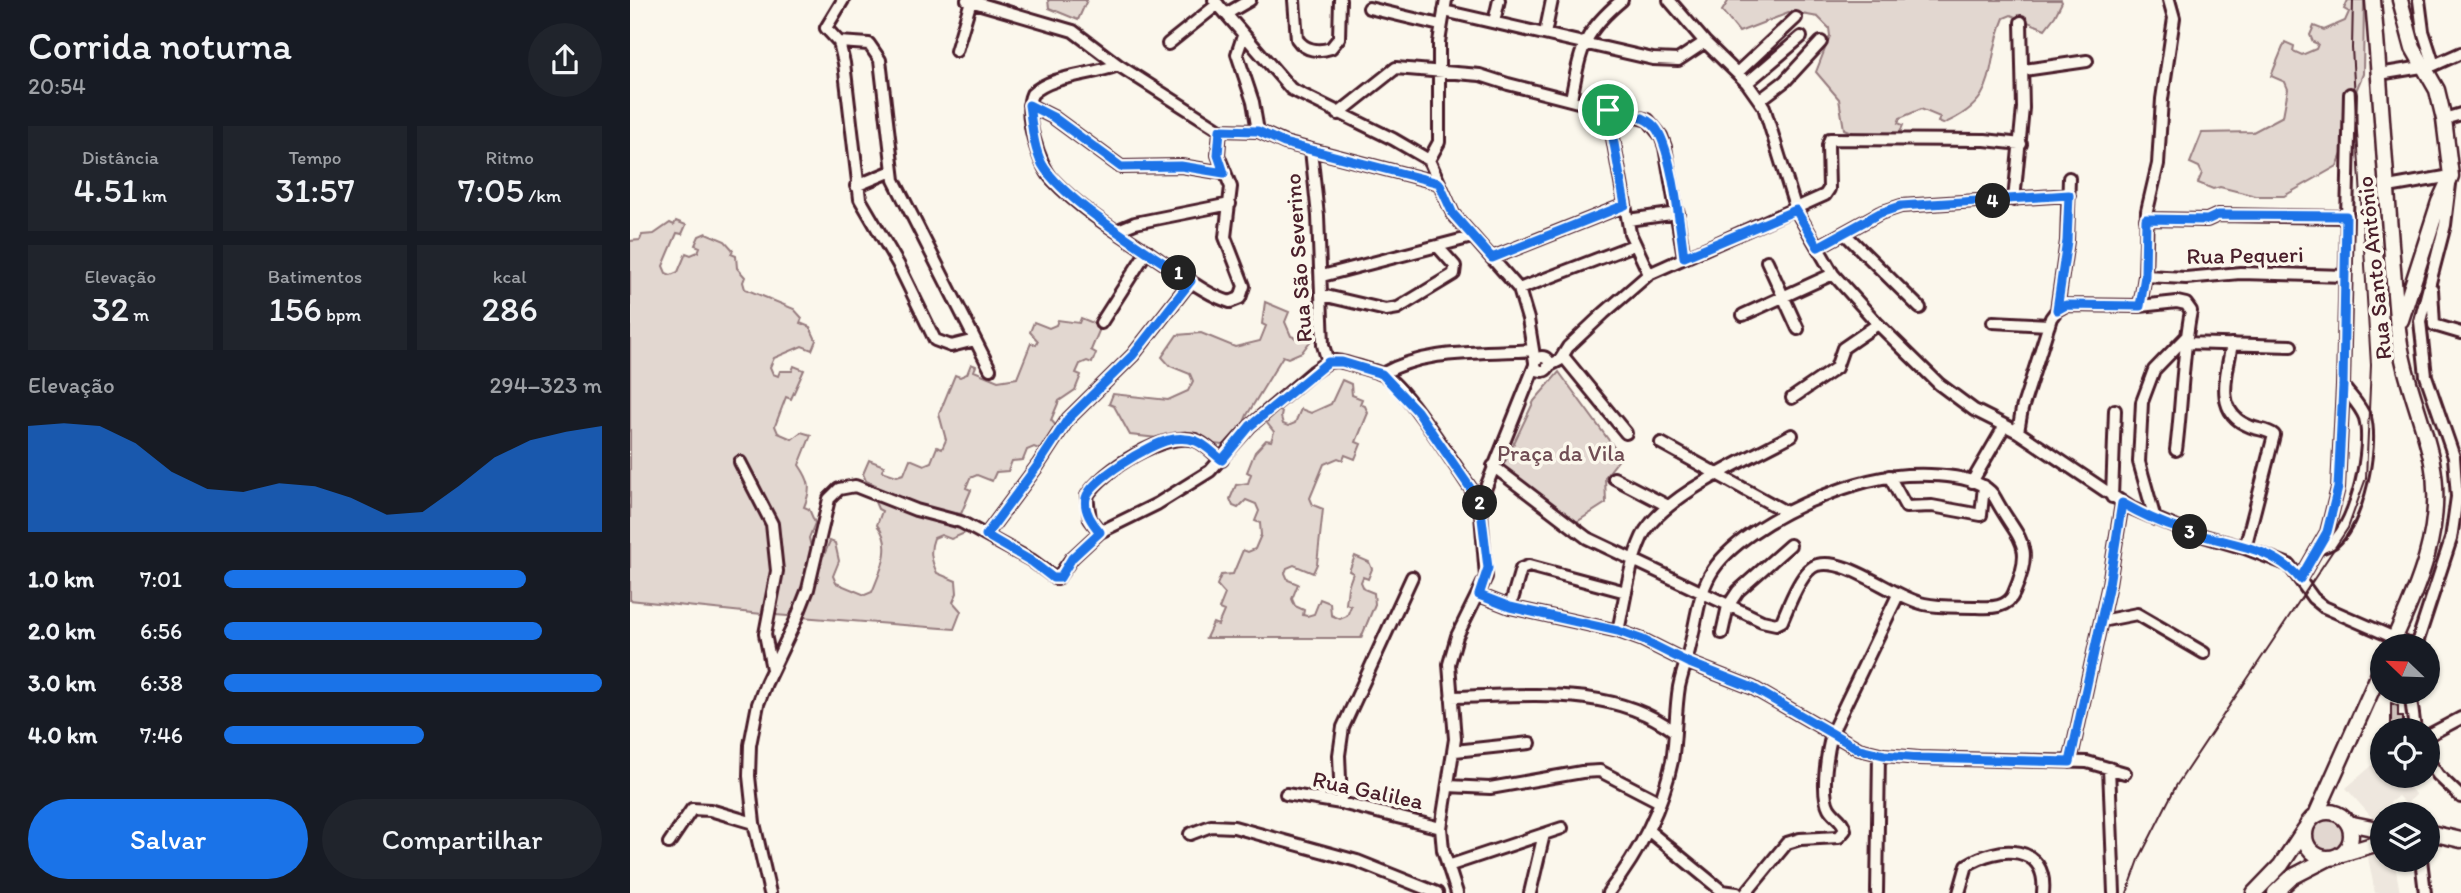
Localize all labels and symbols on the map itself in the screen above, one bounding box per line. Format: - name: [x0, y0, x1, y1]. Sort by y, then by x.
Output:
- pin: [1578, 80, 1638, 140]
- street label: Rua São Severino: [1278, 172, 1318, 344]
- street label: Rua Santo Antônio: [2350, 175, 2398, 361]
- pin: 4: [1976, 184, 2010, 218]
- street label: Rua Pequeri: [2186, 240, 2304, 270]
- pin: 1: [1162, 256, 1196, 290]
- park label: Praça da Vila: [1497, 439, 1625, 467]
- pin: 2: [1462, 486, 1498, 520]
- pin: 3: [2172, 514, 2208, 550]
- north arrow: [2370, 634, 2440, 704]
- street label: Rua Galilea: [1310, 765, 1426, 815]

